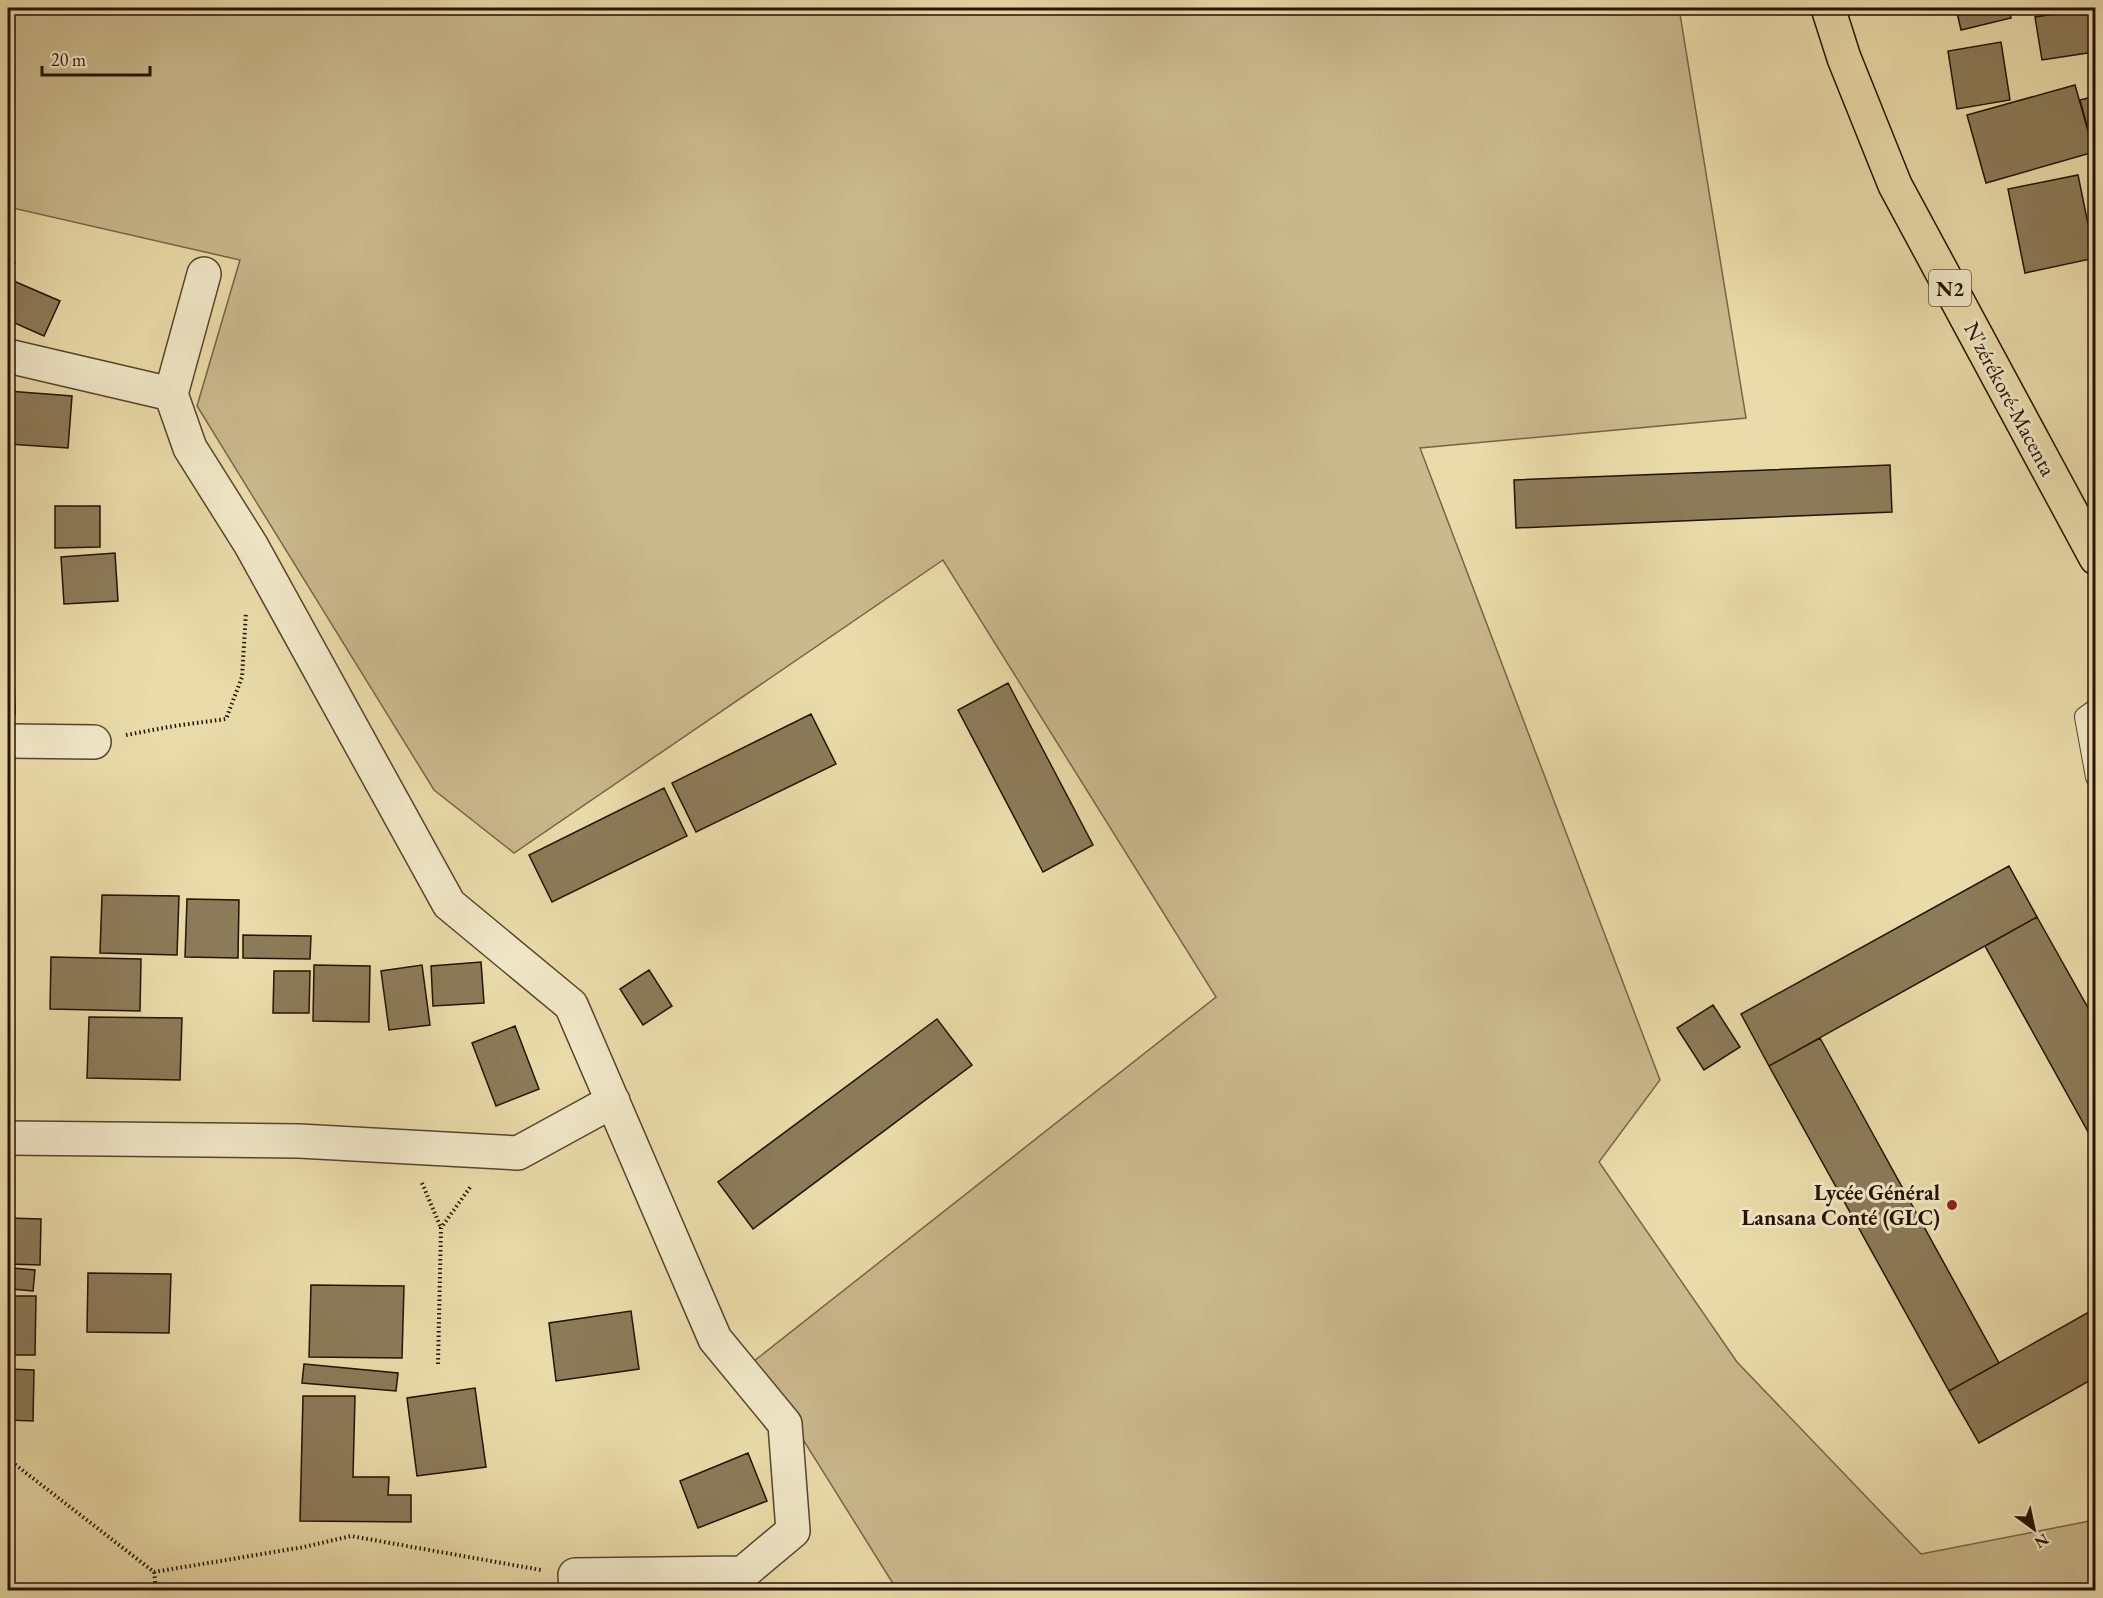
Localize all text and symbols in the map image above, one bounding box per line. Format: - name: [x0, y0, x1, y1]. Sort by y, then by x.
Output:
- scale bar: [42, 39, 150, 77]
- text: 20 m: [51, 48, 86, 71]
- road number: N2: [1929, 270, 1971, 306]
- street label: N'zérékoré-Macenta: [1957, 317, 2063, 481]
- place label: Lycée Général Lansana Conté (GLC): [1741, 1178, 1940, 1232]
- marker: Lycée Général Lansana Conté (GLC): [1945, 1198, 1959, 1212]
- north arrow: [2004, 1499, 2064, 1559]
- text: N: [2031, 1529, 2053, 1554]

